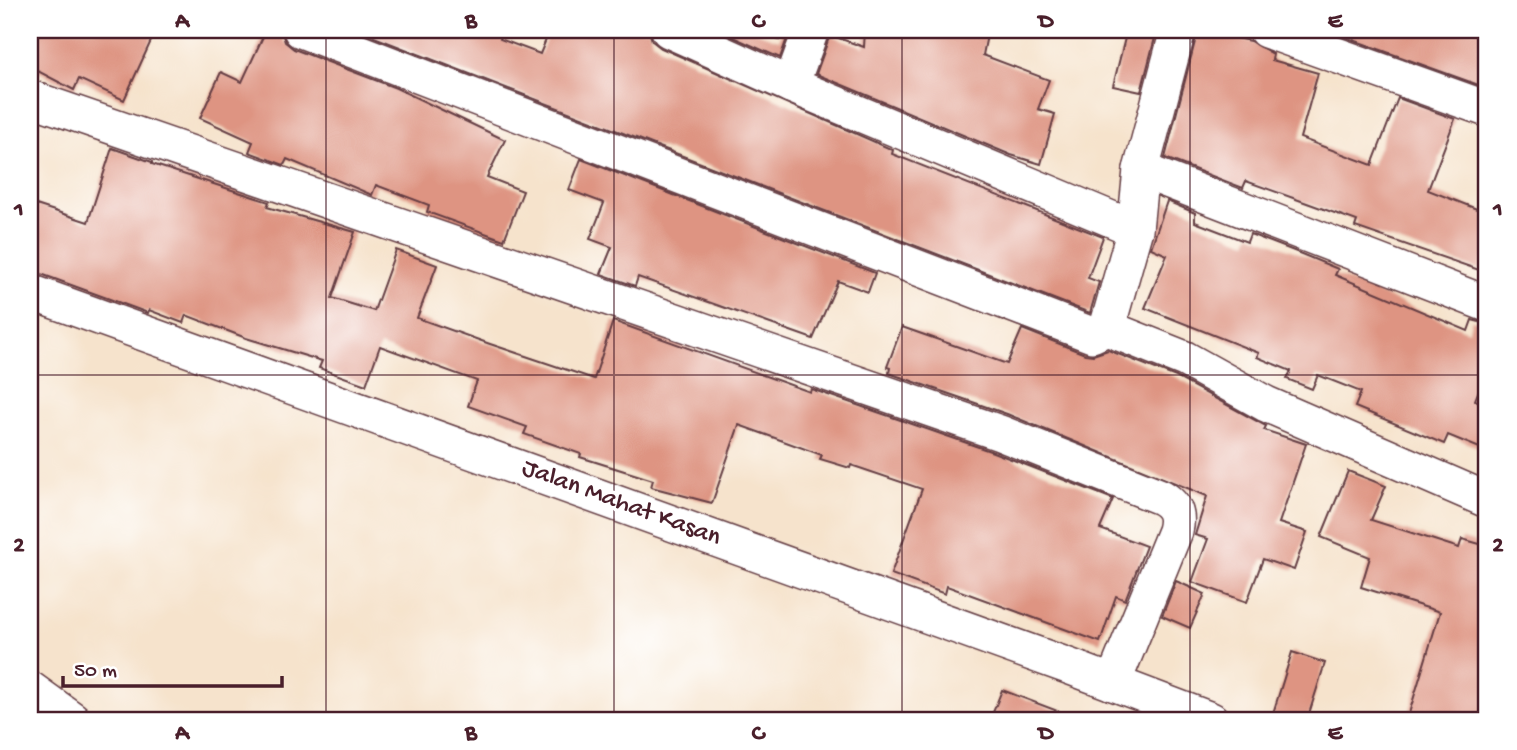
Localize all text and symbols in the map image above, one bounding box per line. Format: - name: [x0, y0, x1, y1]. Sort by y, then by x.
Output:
- text: A: [174, 9, 190, 36]
- text: B: [464, 9, 478, 36]
- text: C: [752, 9, 767, 36]
- text: D: [1037, 9, 1055, 36]
- text: E: [1328, 9, 1344, 36]
- text: 1: [13, 197, 24, 224]
- text: 1: [1492, 197, 1503, 224]
- street label: Jalan Mahat Kasan: [517, 454, 725, 555]
- text: 2: [13, 533, 25, 560]
- text: 2: [1492, 533, 1504, 560]
- scale bar: [63, 645, 282, 689]
- text: 50 m: [74, 660, 117, 685]
- text: A: [174, 721, 190, 748]
- text: B: [464, 721, 478, 748]
- text: C: [752, 721, 767, 748]
- text: D: [1037, 721, 1055, 748]
- text: E: [1328, 721, 1344, 748]

